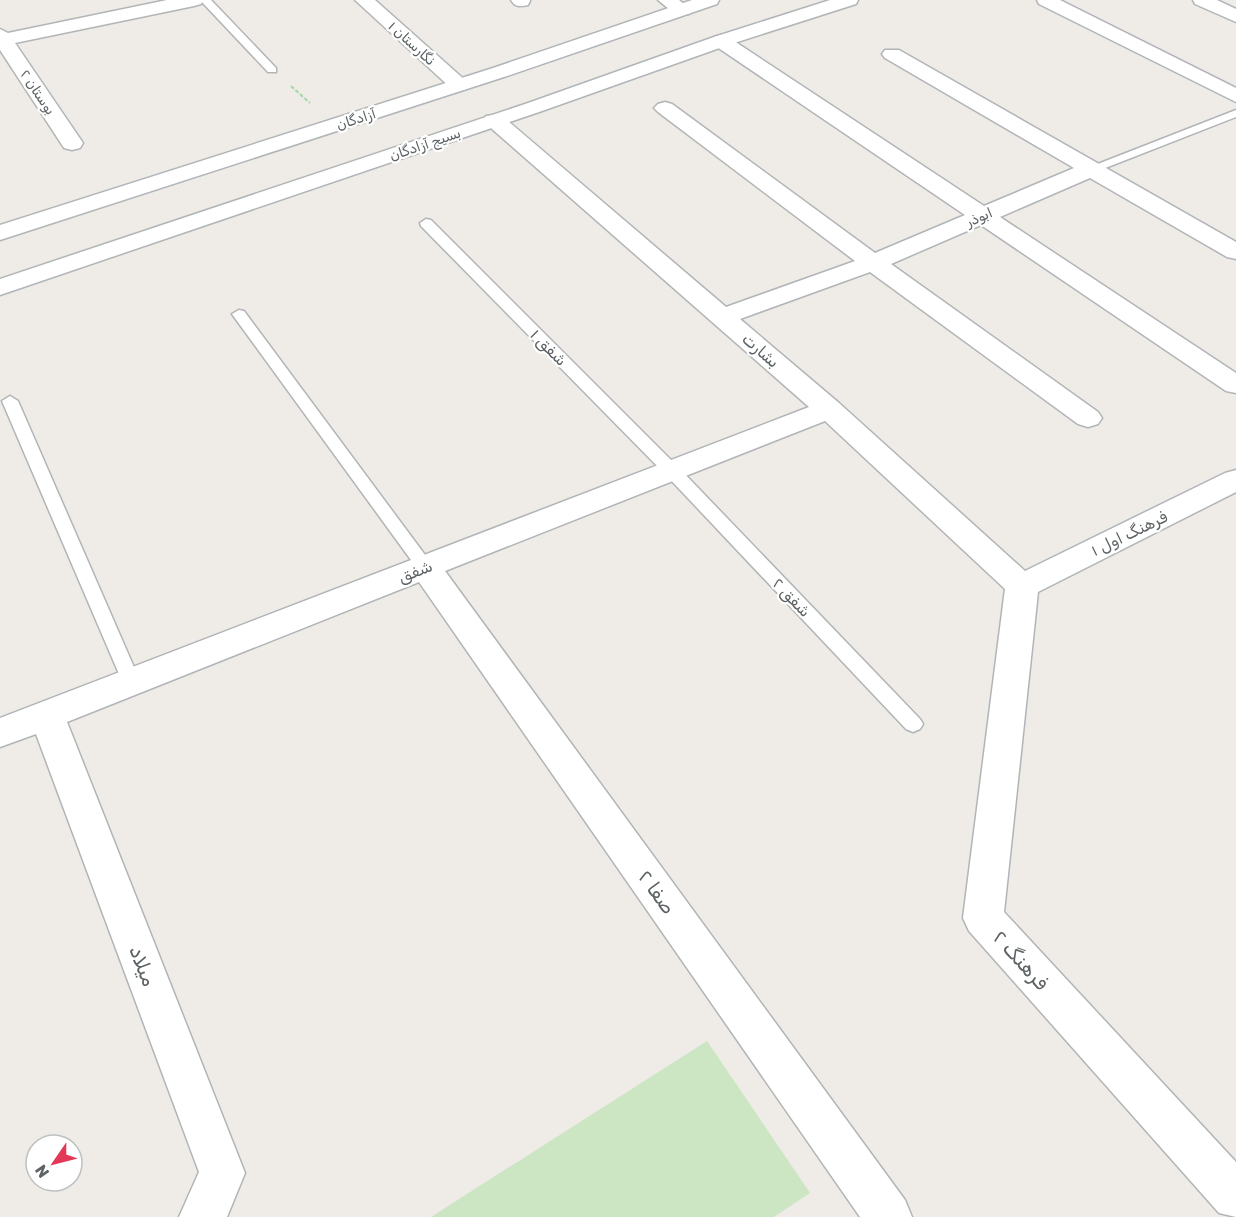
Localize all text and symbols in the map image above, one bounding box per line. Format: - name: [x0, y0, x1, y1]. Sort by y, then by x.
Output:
- street label: نگارستان ۱: [385, 18, 439, 69]
- street label: بوستان ۲: [16, 66, 59, 118]
- street label: آزادگان: [334, 105, 378, 134]
- street label: بسیج آزادگان: [387, 124, 464, 166]
- street label: ابوذر: [962, 204, 995, 231]
- street label: شفق ۱: [526, 325, 571, 370]
- street label: بشارت: [738, 329, 783, 372]
- street label: فرهنگ اول ۱: [1088, 507, 1171, 561]
- street label: شفق: [395, 556, 435, 588]
- street label: شفق ۲: [768, 574, 815, 621]
- street label: صفا ۲: [633, 865, 681, 919]
- street label: فرهنگ ۲: [988, 925, 1054, 995]
- street label: میلاد: [124, 942, 162, 990]
- north arrow: [24, 1133, 84, 1193]
- text: N: [31, 1161, 53, 1181]

